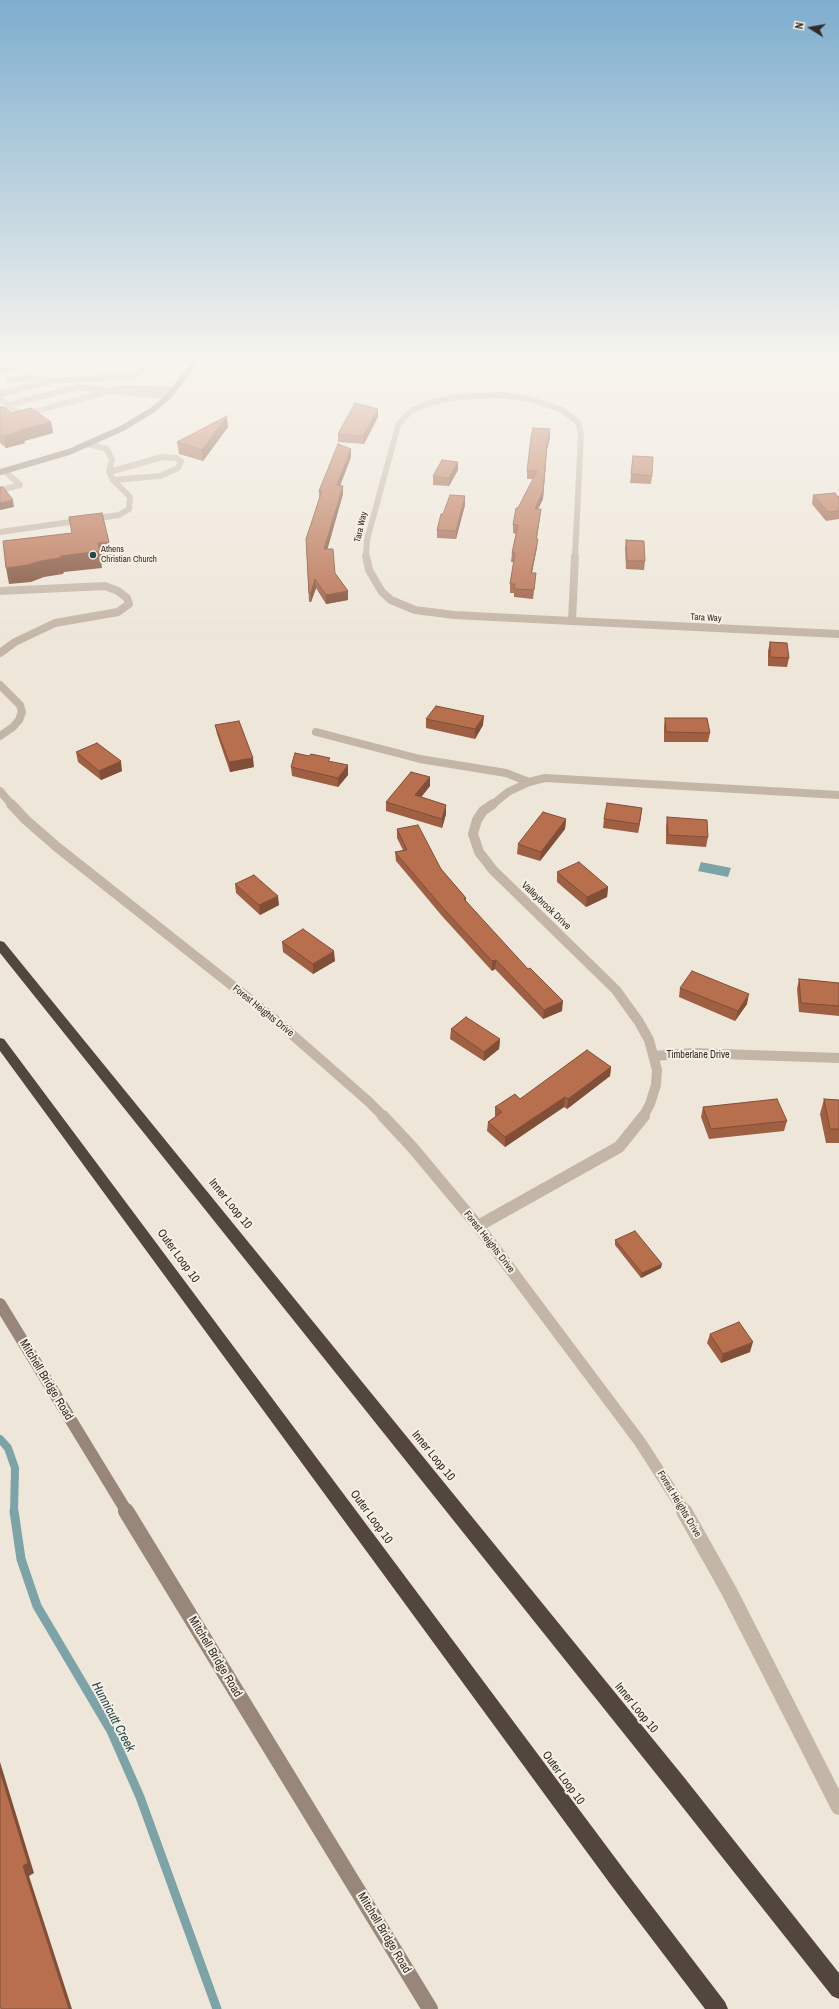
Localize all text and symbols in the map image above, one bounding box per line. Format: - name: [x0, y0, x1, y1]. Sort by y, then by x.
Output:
- north arrow: [791, 8, 831, 48]
- text: N: [792, 21, 807, 30]
- street label: Tara Way: [352, 511, 370, 543]
- place label: Athens Christian Church: [101, 545, 157, 566]
- marker: Athens Christian Church: [88, 550, 98, 560]
- street label: Tara Way: [690, 612, 722, 624]
- street label: Valleybrook Drive: [519, 879, 573, 933]
- street label: Forest Heights Drive: [230, 983, 296, 1039]
- street label: Timberlane Drive: [666, 1049, 730, 1061]
- street label: Inner Loop 10: [205, 1176, 255, 1232]
- street label: Forest Heights Drive: [461, 1209, 517, 1275]
- street label: Outer Loop 10: [154, 1226, 202, 1286]
- street label: Mitchell Bridge Road: [16, 1337, 76, 1423]
- street label: Inner Loop 10: [408, 1428, 458, 1484]
- street label: Forest Heights Drive: [654, 1469, 704, 1539]
- street label: Outer Loop 10: [347, 1487, 395, 1547]
- street label: Mitchell Bridge Road: [185, 1614, 245, 1700]
- water label: Hunnicutt Creek: [88, 1679, 138, 1755]
- street label: Inner Loop 10: [611, 1680, 661, 1736]
- street label: Outer Loop 10: [539, 1748, 587, 1808]
- street label: Mitchell Bridge Road: [354, 1890, 414, 1976]

